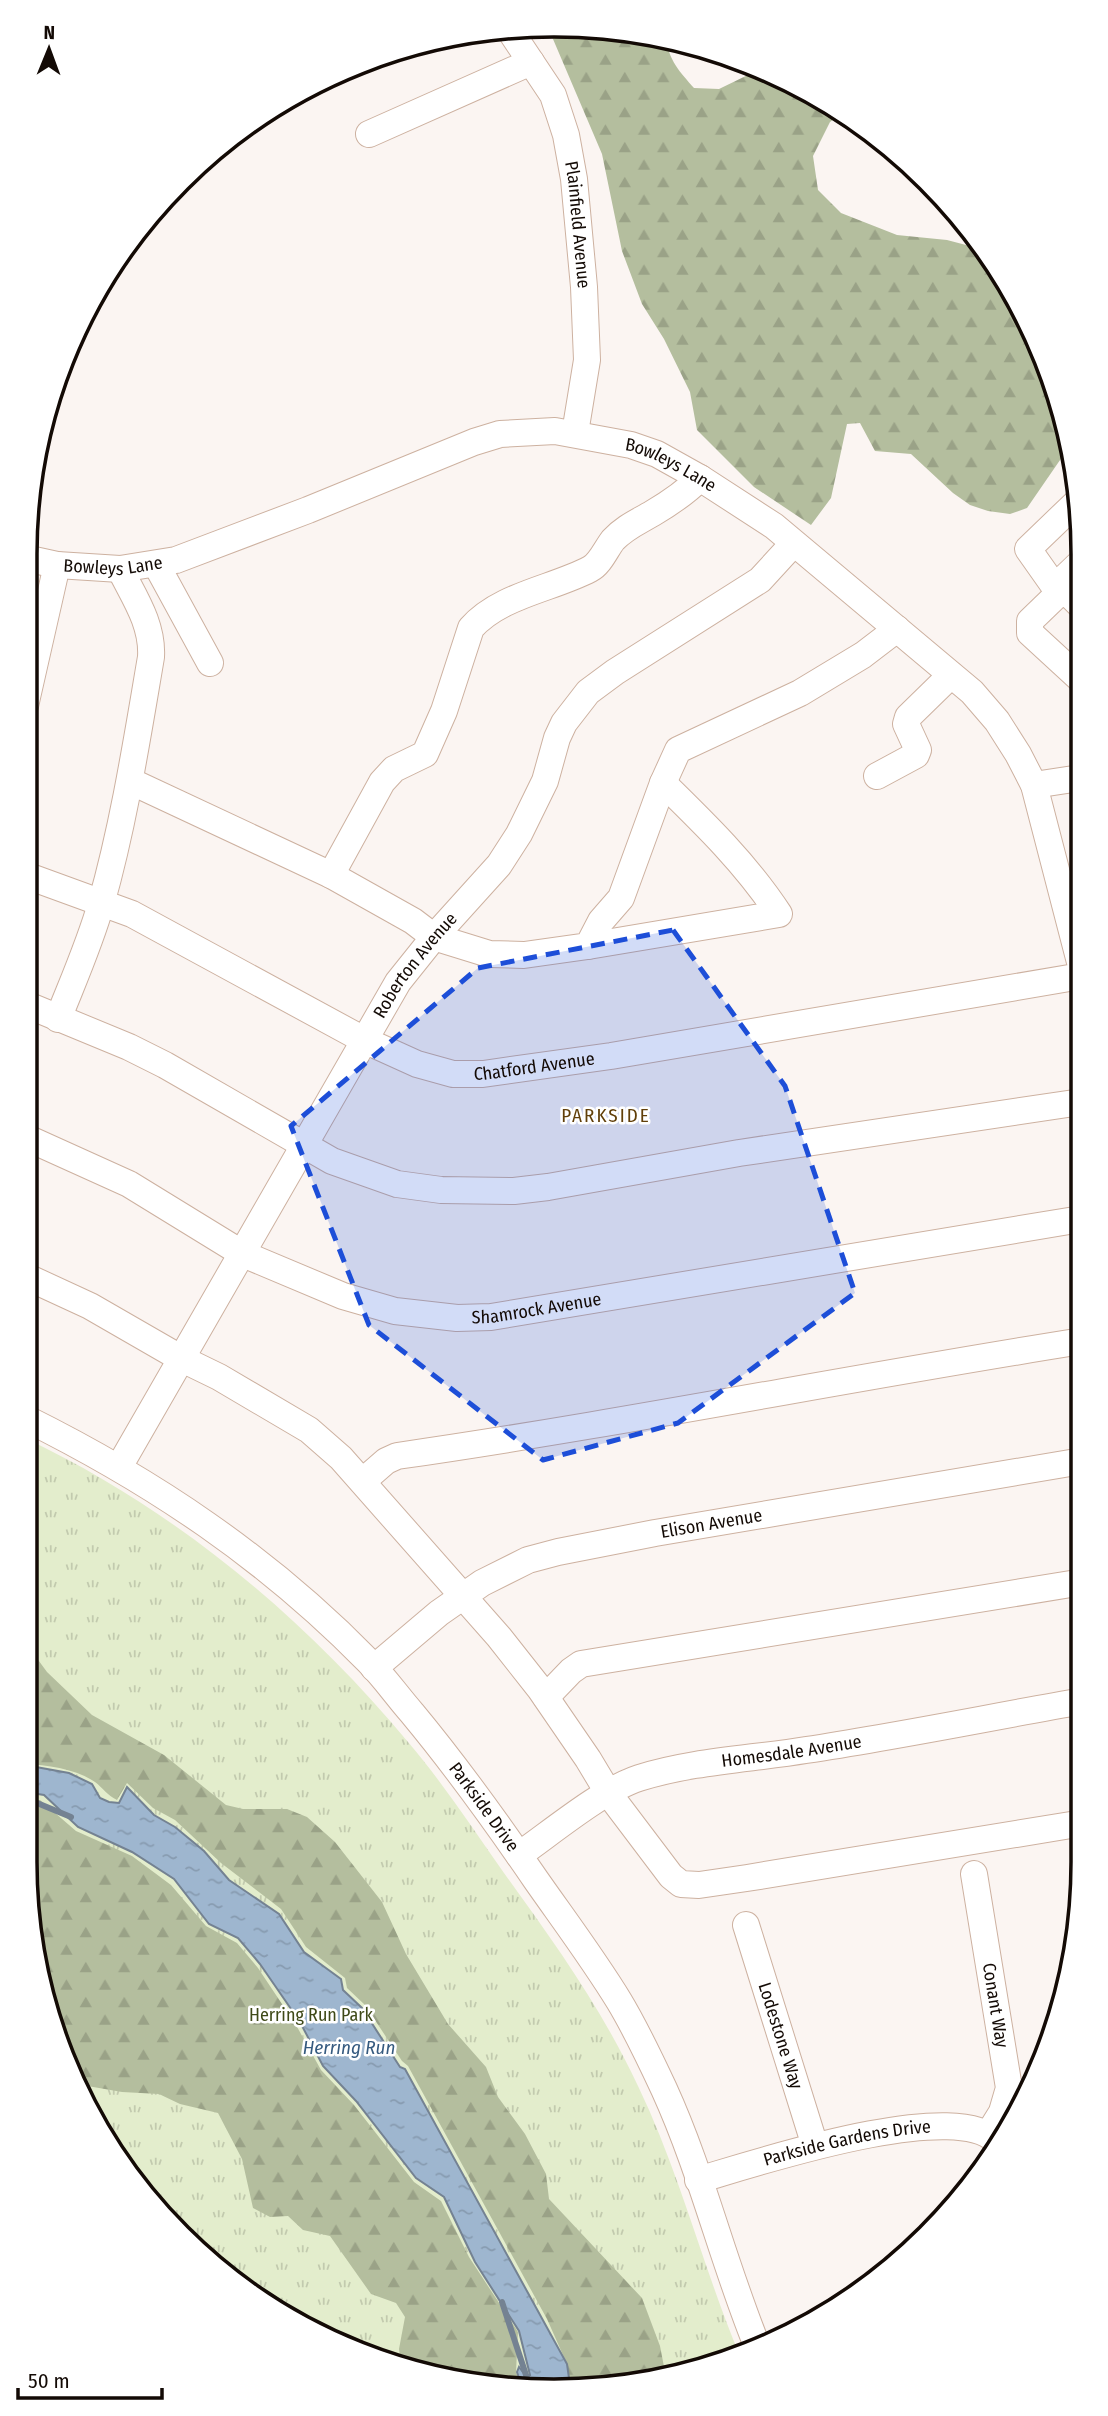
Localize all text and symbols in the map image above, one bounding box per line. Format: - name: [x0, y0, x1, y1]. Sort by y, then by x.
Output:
- north arrow: [14, 14, 84, 84]
- text: N: [43, 21, 55, 44]
- street label: Plainfield Avenue: [560, 159, 595, 289]
- street label: Bowleys Lane: [624, 433, 721, 497]
- street label: Bowleys Lane: [63, 551, 164, 580]
- street label: Roberton Avenue: [369, 908, 462, 1022]
- street label: Chatford Avenue: [474, 1047, 596, 1085]
- district label: PARKSIDE: [561, 1104, 651, 1127]
- street label: Shamrock Avenue: [471, 1288, 603, 1329]
- street label: Elison Avenue: [659, 1504, 764, 1543]
- street label: Homesdale Avenue: [720, 1730, 863, 1772]
- street label: Parkside Drive: [444, 1758, 524, 1856]
- street label: Conant Way: [978, 1961, 1013, 2049]
- street label: Lodestone Way: [754, 1980, 808, 2092]
- park label: Herring Run Park: [249, 2004, 374, 2026]
- water label: Herring Run: [303, 2036, 395, 2059]
- street label: Parkside Gardens Drive: [761, 2116, 931, 2171]
- scale bar: [18, 2356, 161, 2400]
- text: 50 m: [28, 2368, 70, 2394]

